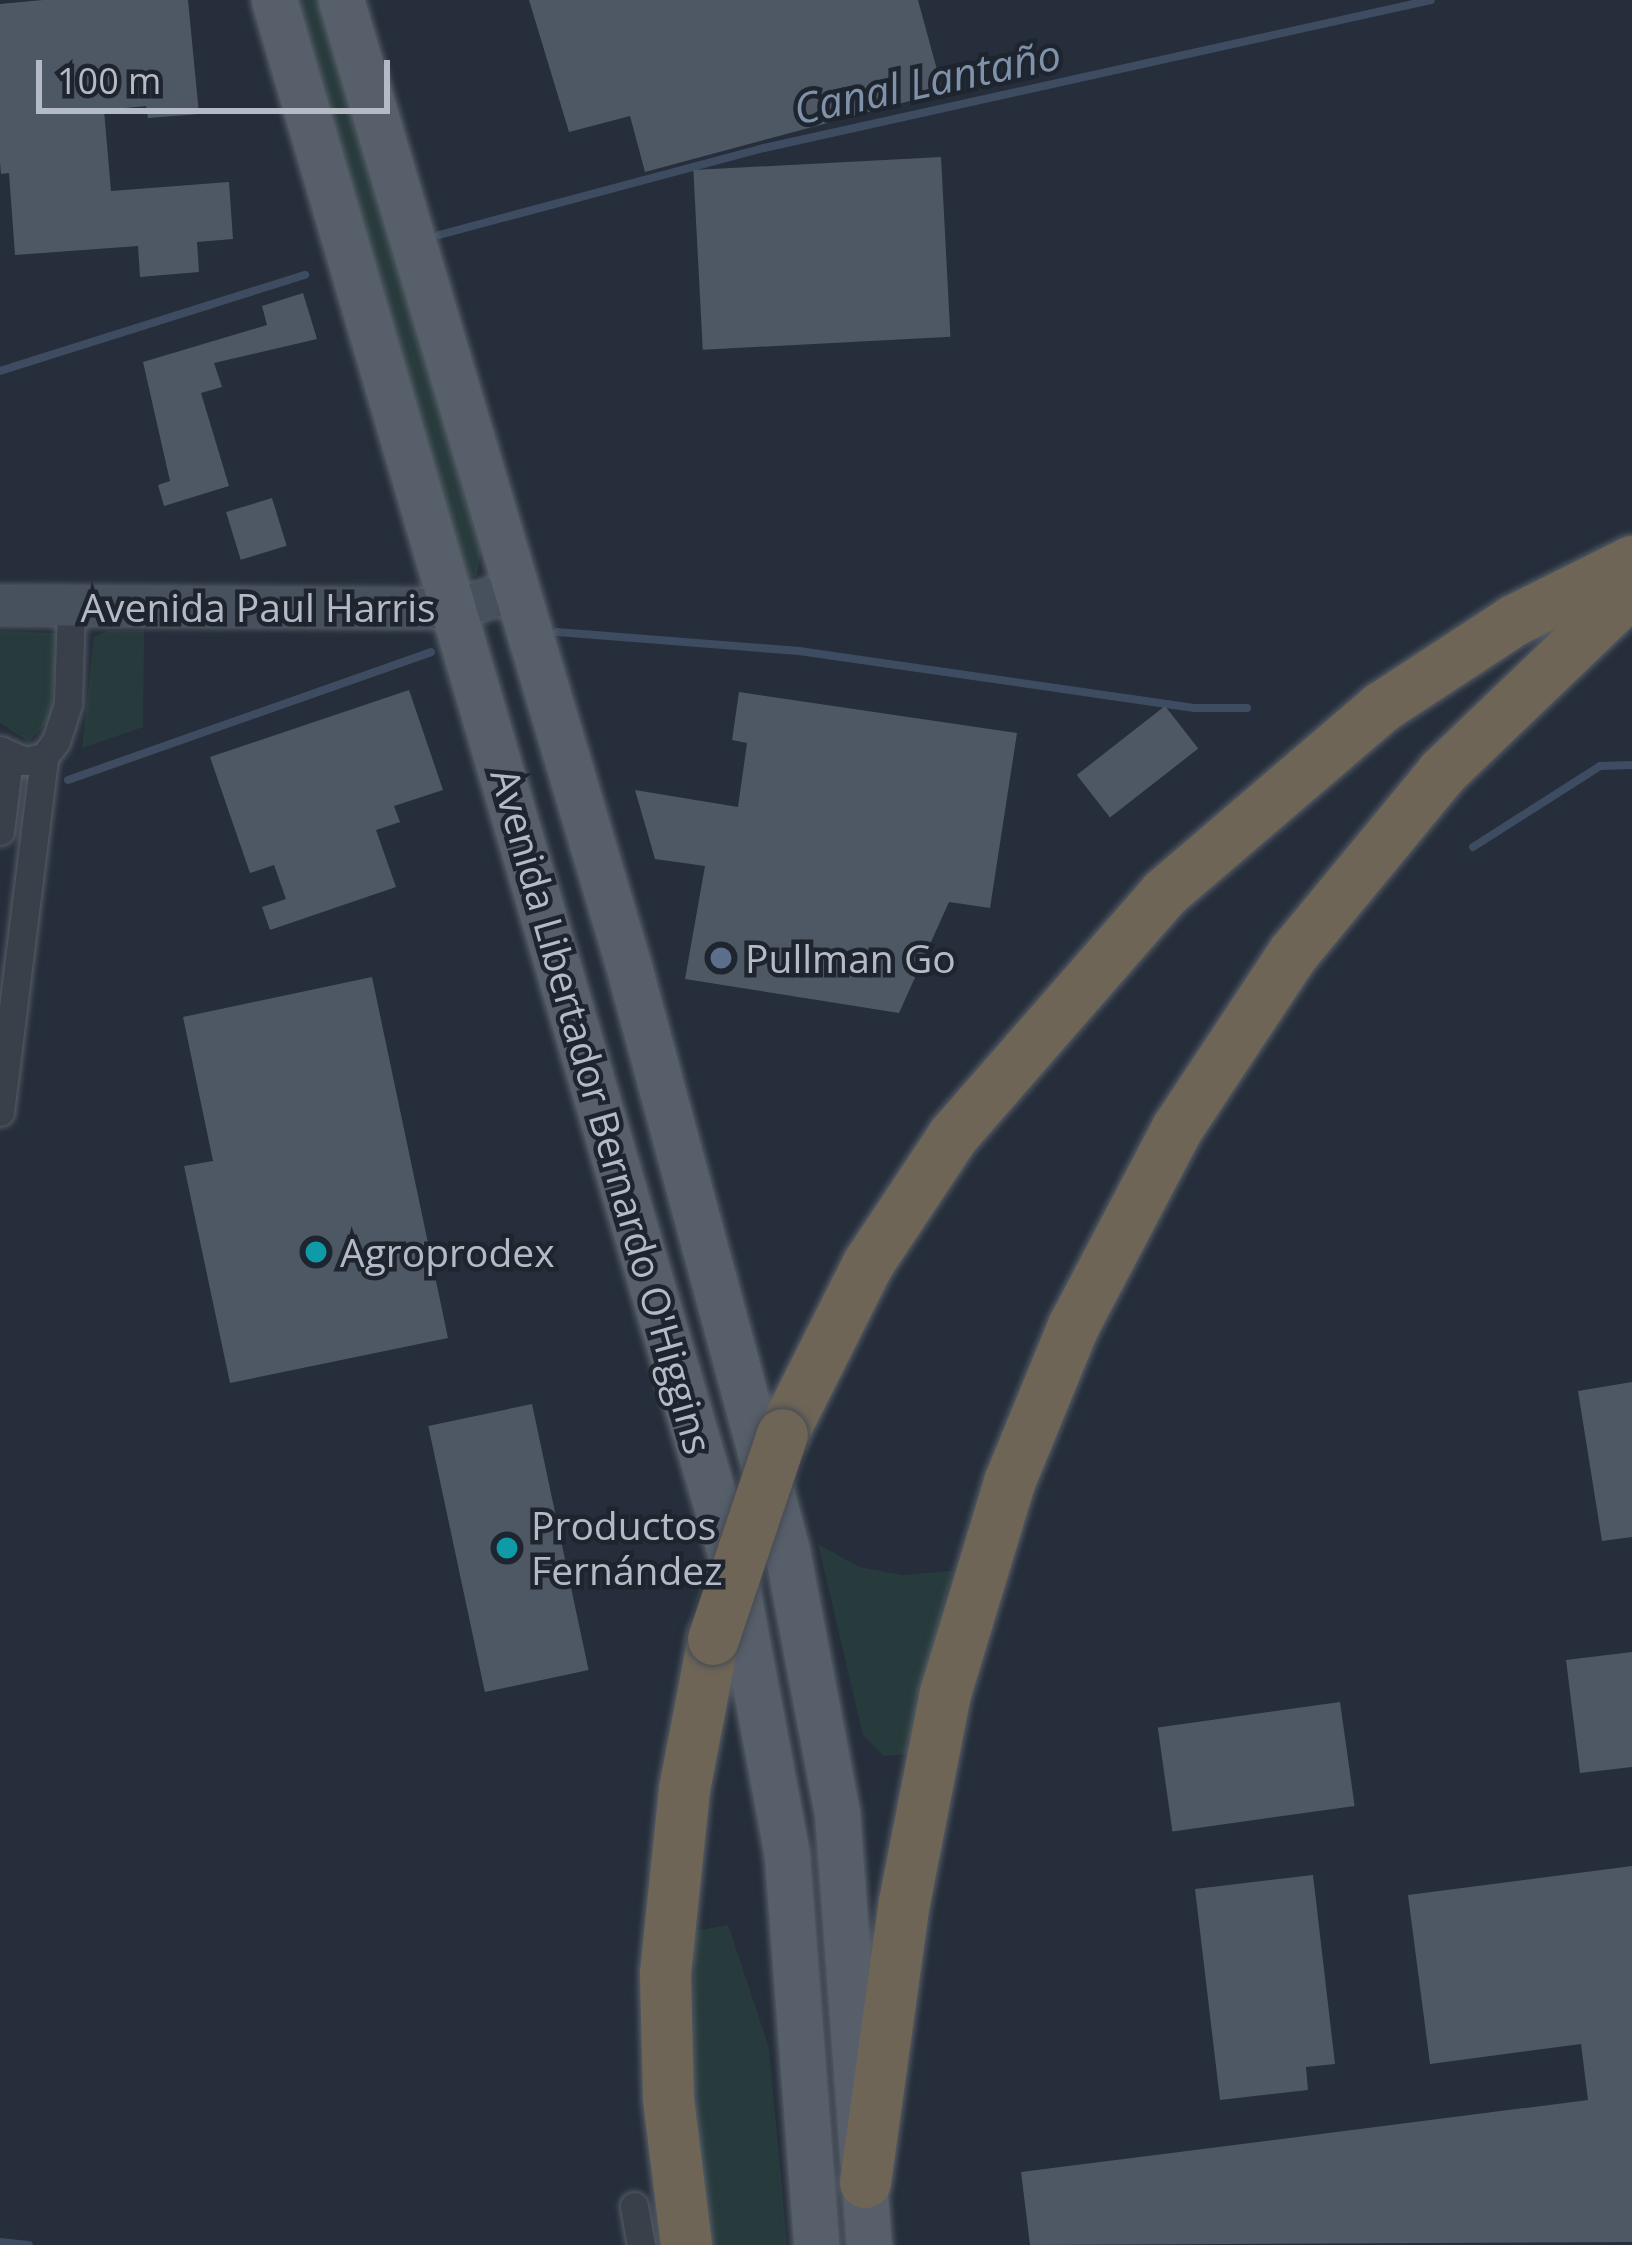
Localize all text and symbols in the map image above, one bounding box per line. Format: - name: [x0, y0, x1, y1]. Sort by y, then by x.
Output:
- water label: Canal Lantaño: [789, 28, 1065, 134]
- scale bar: [42, 36, 396, 110]
- text: 100 m: [57, 56, 161, 105]
- street label: Avenida Paul Harris: [80, 584, 436, 630]
- street label: Avenida Libertador Bernardo O'Higgins: [482, 763, 722, 1459]
- place label: Pullman Go: [745, 935, 956, 981]
- marker: Pullman Go: [708, 945, 734, 971]
- place label: Agroprodex: [340, 1229, 555, 1275]
- marker: Agroprodex: [303, 1239, 329, 1265]
- place label: Productos Fernández: [531, 1503, 723, 1594]
- marker: Productos Fernández: [494, 1535, 520, 1561]

